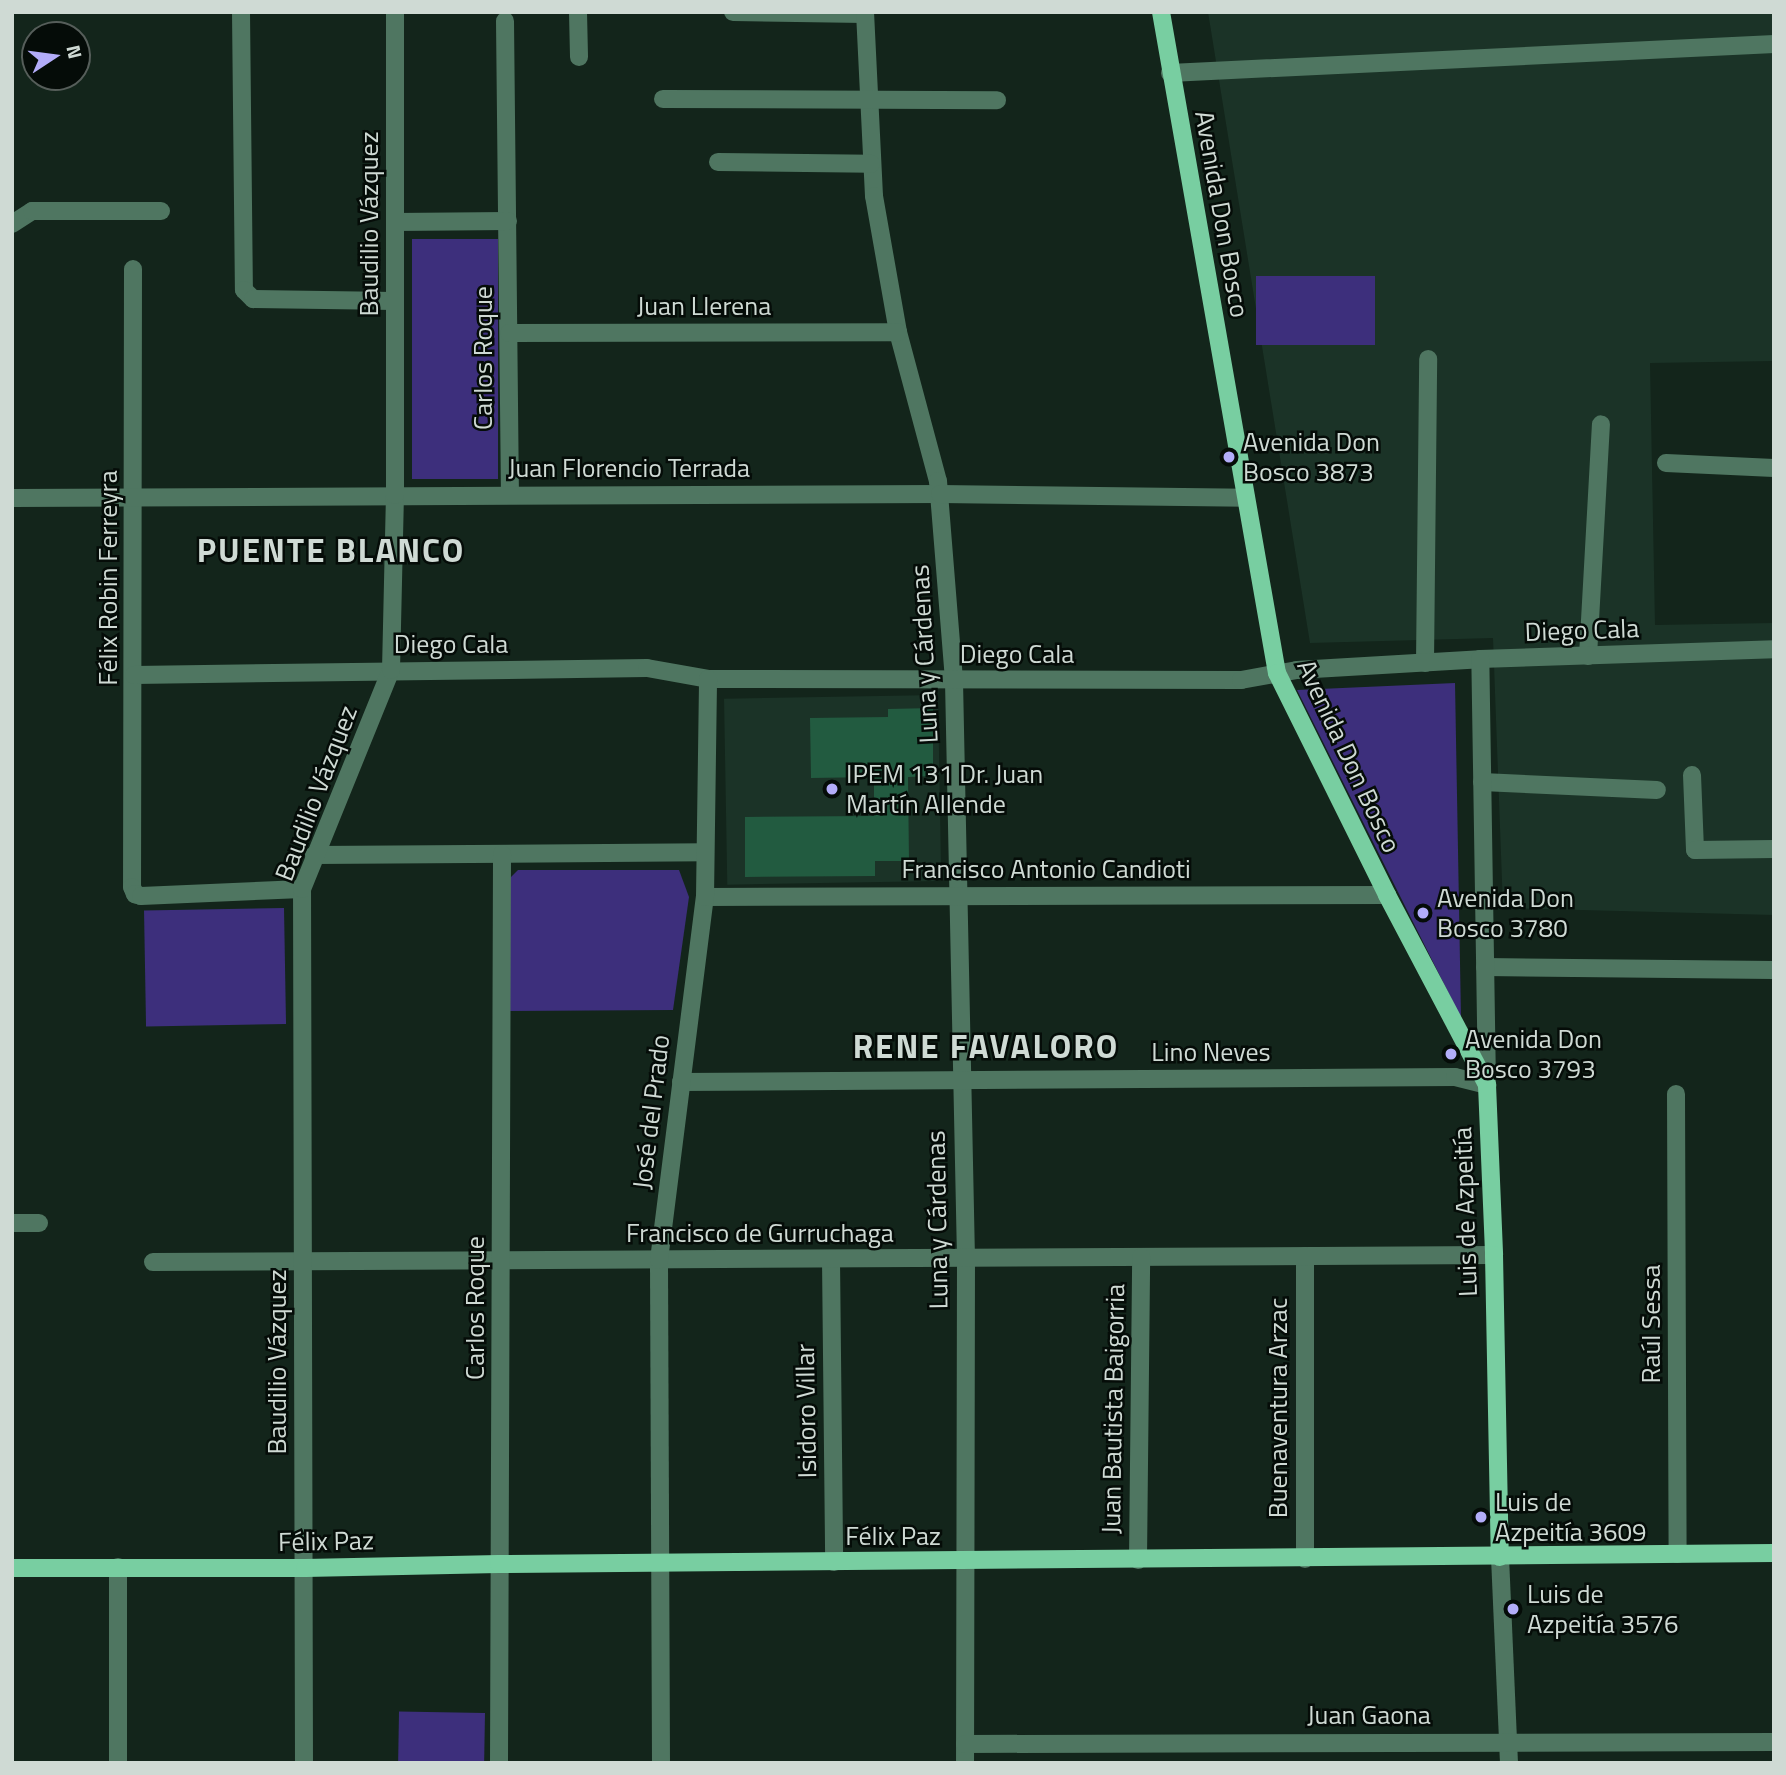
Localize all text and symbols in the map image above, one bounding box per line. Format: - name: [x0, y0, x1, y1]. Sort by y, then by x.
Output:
- north arrow: [21, 21, 91, 91]
- text: N: [59, 42, 91, 61]
- street label: Avenida Don Bosco: [1188, 108, 1256, 320]
- street label: Baudilio Vázquez: [353, 131, 385, 317]
- street label: Carlos Roque: [467, 286, 499, 430]
- street label: Juan Llerena: [637, 290, 771, 322]
- place label: Avenida Don Bosco 3873: [1243, 426, 1380, 488]
- marker: Avenida Don Bosco 3873: [1221, 449, 1237, 465]
- street label: Juan Florencio Terrada: [508, 452, 750, 484]
- street label: Félix Robin Ferreyra: [92, 470, 124, 686]
- district label: PUENTE BLANCO: [198, 531, 464, 571]
- street label: Luna y Cárdenas: [904, 564, 944, 744]
- street label: Diego Cala: [1524, 612, 1640, 648]
- street label: Diego Cala: [394, 628, 508, 660]
- street label: Diego Cala: [960, 638, 1074, 670]
- street label: Avenida Don Bosco: [1291, 654, 1407, 858]
- street label: Baudilio Vázquez: [268, 701, 364, 885]
- place label: IPEM 131 Dr. Juan Martín Allende: [846, 758, 1043, 820]
- marker: IPEM 131 Dr. Juan Martín Allende: [824, 781, 840, 797]
- street label: Francisco Antonio Candioti: [901, 853, 1191, 885]
- place label: Avenida Don Bosco 3780: [1437, 882, 1574, 944]
- marker: Avenida Don Bosco 3780: [1415, 905, 1431, 921]
- place label: Avenida Don Bosco 3793: [1465, 1023, 1602, 1084]
- district label: RENE FAVALORO: [854, 1027, 1118, 1067]
- street label: José del Prado: [626, 1033, 676, 1191]
- street label: Lino Neves: [1151, 1036, 1271, 1068]
- marker: Avenida Don Bosco 3793: [1443, 1046, 1459, 1062]
- street label: Luis de Azpeitía: [1446, 1127, 1484, 1297]
- street label: Luna y Cárdenas: [920, 1130, 954, 1310]
- street label: Francisco de Gurruchaga: [626, 1217, 894, 1249]
- street label: Carlos Roque: [459, 1236, 491, 1380]
- street label: Raúl Sessa: [1635, 1264, 1667, 1384]
- street label: Baudilio Vázquez: [261, 1269, 293, 1455]
- street label: Juan Bautista Baigorria: [1095, 1284, 1131, 1534]
- street label: Buenaventura Arzac: [1262, 1298, 1294, 1518]
- street label: Isidoro Villar: [789, 1343, 823, 1479]
- place label: Luis de Azpeitía 3609: [1495, 1486, 1647, 1548]
- marker: Luis de Azpeitía 3609: [1473, 1509, 1489, 1525]
- street label: Félix Paz: [845, 1520, 941, 1552]
- street label: Félix Paz: [278, 1525, 374, 1557]
- place label: Luis de Azpeitía 3576: [1527, 1578, 1679, 1640]
- marker: Luis de Azpeitía 3576: [1505, 1601, 1521, 1617]
- street label: Juan Gaona: [1307, 1699, 1431, 1731]

